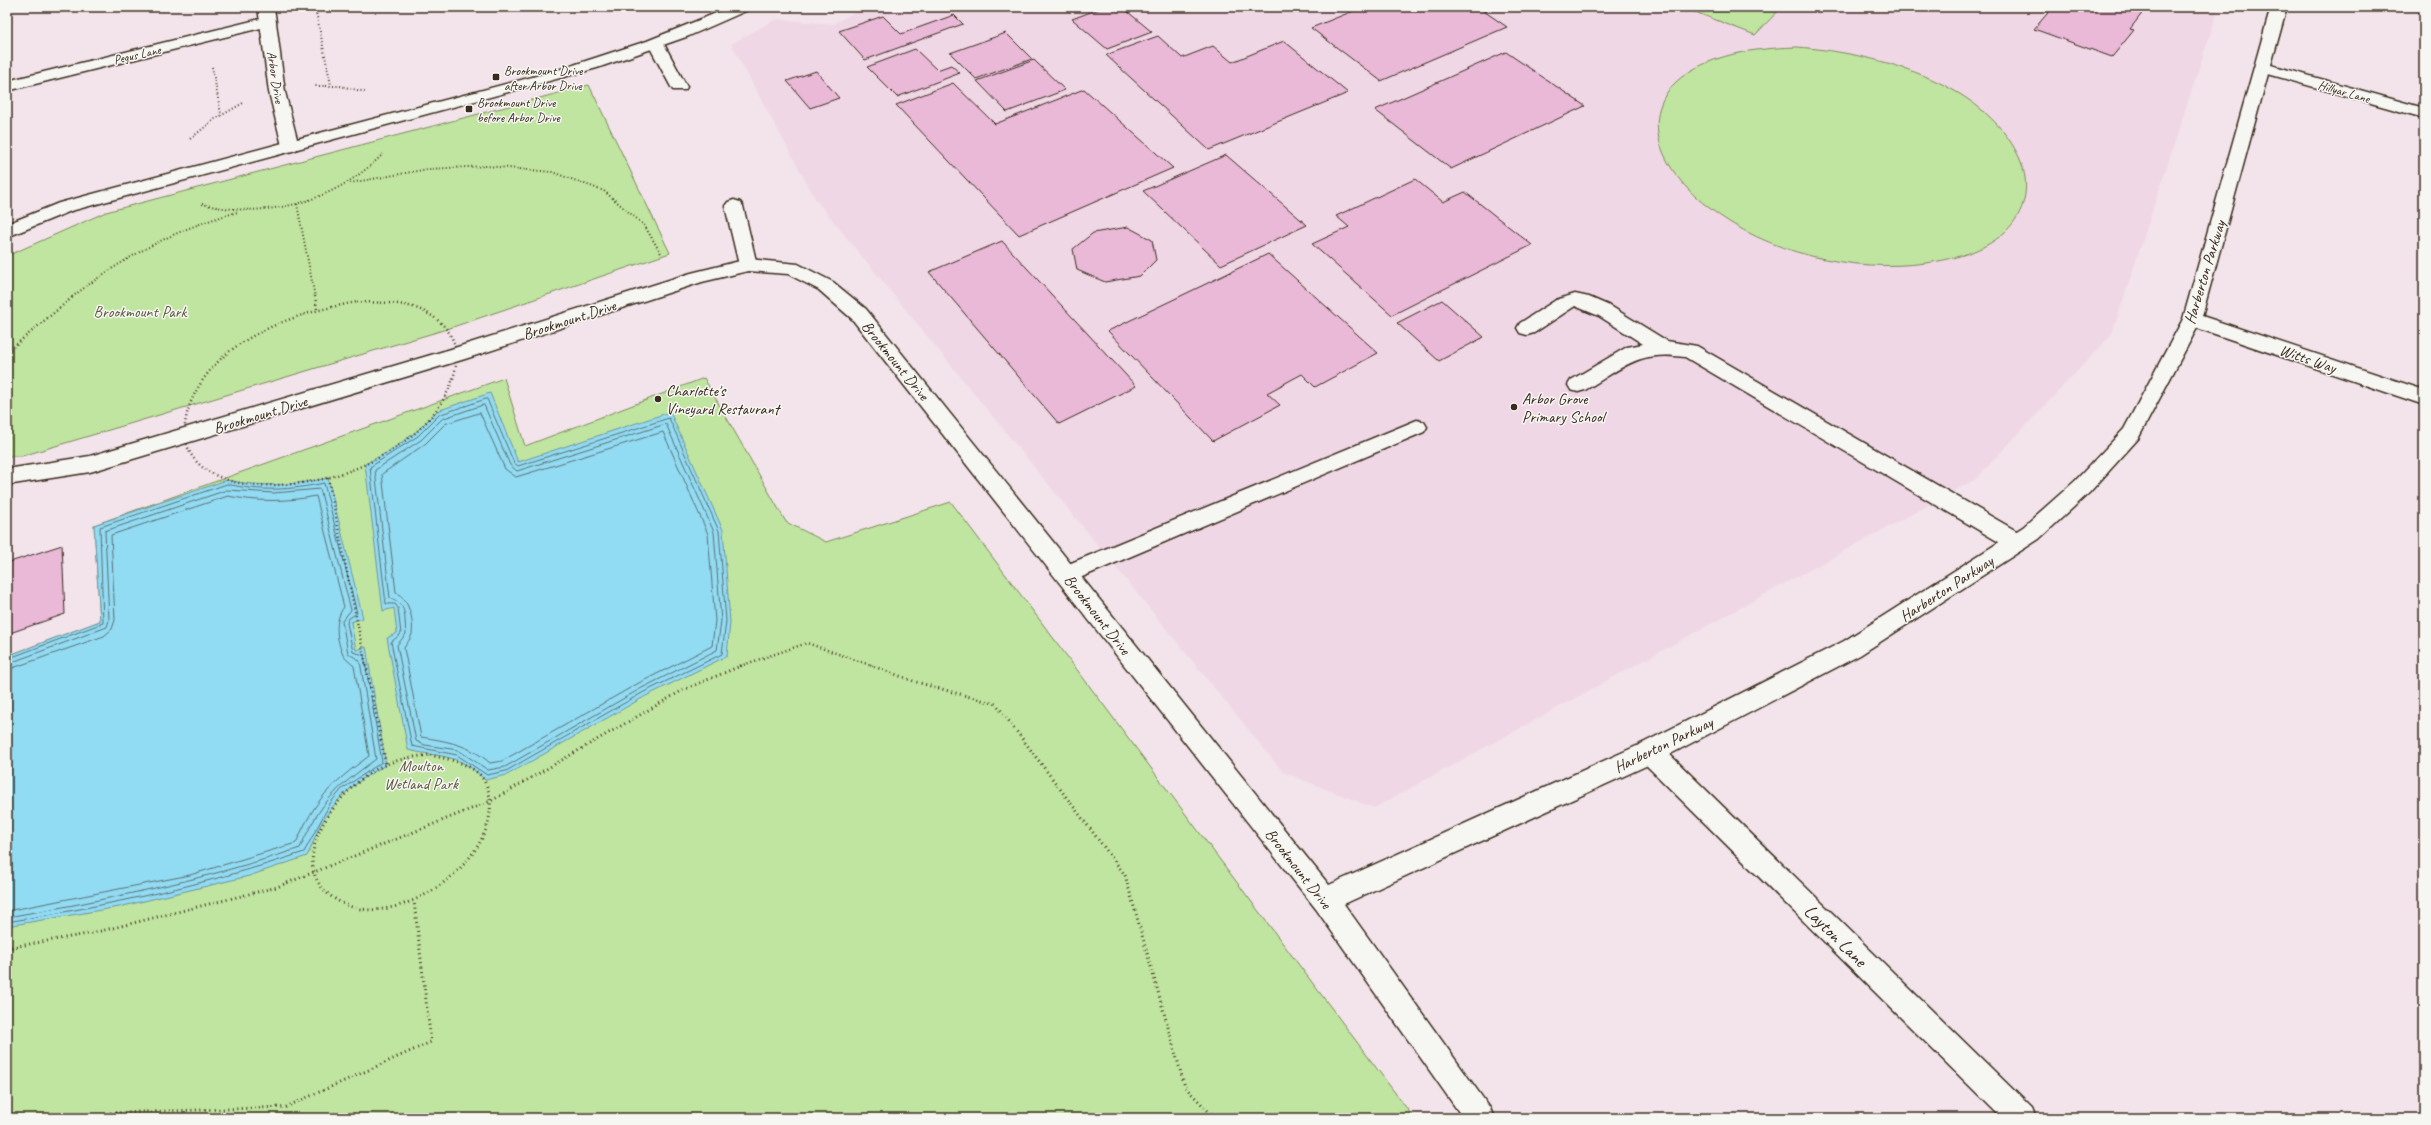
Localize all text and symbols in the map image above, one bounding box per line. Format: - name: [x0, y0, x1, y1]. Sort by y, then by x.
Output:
- street label: Pegus Lane: [112, 42, 163, 68]
- street label: Arbor Drive: [263, 50, 287, 105]
- place label: Brookmount Drive after Arbor Drive: [504, 63, 583, 94]
- marker: Brookmount Drive after Arbor Drive: [491, 72, 501, 82]
- street label: Hillyar Lane: [2316, 77, 2372, 107]
- place label: Brookmount Drive before Arbor Drive: [477, 95, 561, 126]
- marker: Brookmount Drive before Arbor Drive: [464, 104, 474, 114]
- street label: Harberton Parkway: [2180, 217, 2231, 326]
- street label: Brookmount Drive: [520, 295, 620, 344]
- park label: Brookmount Park: [94, 302, 188, 322]
- street label: Brookmount Drive: [857, 317, 935, 406]
- street label: Witts Way: [2277, 340, 2340, 378]
- place label: Charlotte's Vineyard Restaurant: [666, 381, 782, 419]
- place label: Arbor Grove Primary School: [1522, 389, 1608, 427]
- street label: Brookmount Drive: [211, 391, 311, 439]
- marker: Charlotte's Vineyard Restaurant: [653, 394, 663, 404]
- marker: Arbor Grove Primary School: [1509, 402, 1519, 412]
- street label: Harberton Parkway: [1896, 550, 1998, 626]
- street label: Brookmount Drive: [1060, 570, 1136, 660]
- street label: Harberton Parkway: [1611, 712, 1717, 777]
- park label: Moulton Wetland Park: [384, 756, 459, 794]
- street label: Brookmount Drive: [1261, 824, 1337, 914]
- street label: Layton Lane: [1799, 899, 1873, 974]

